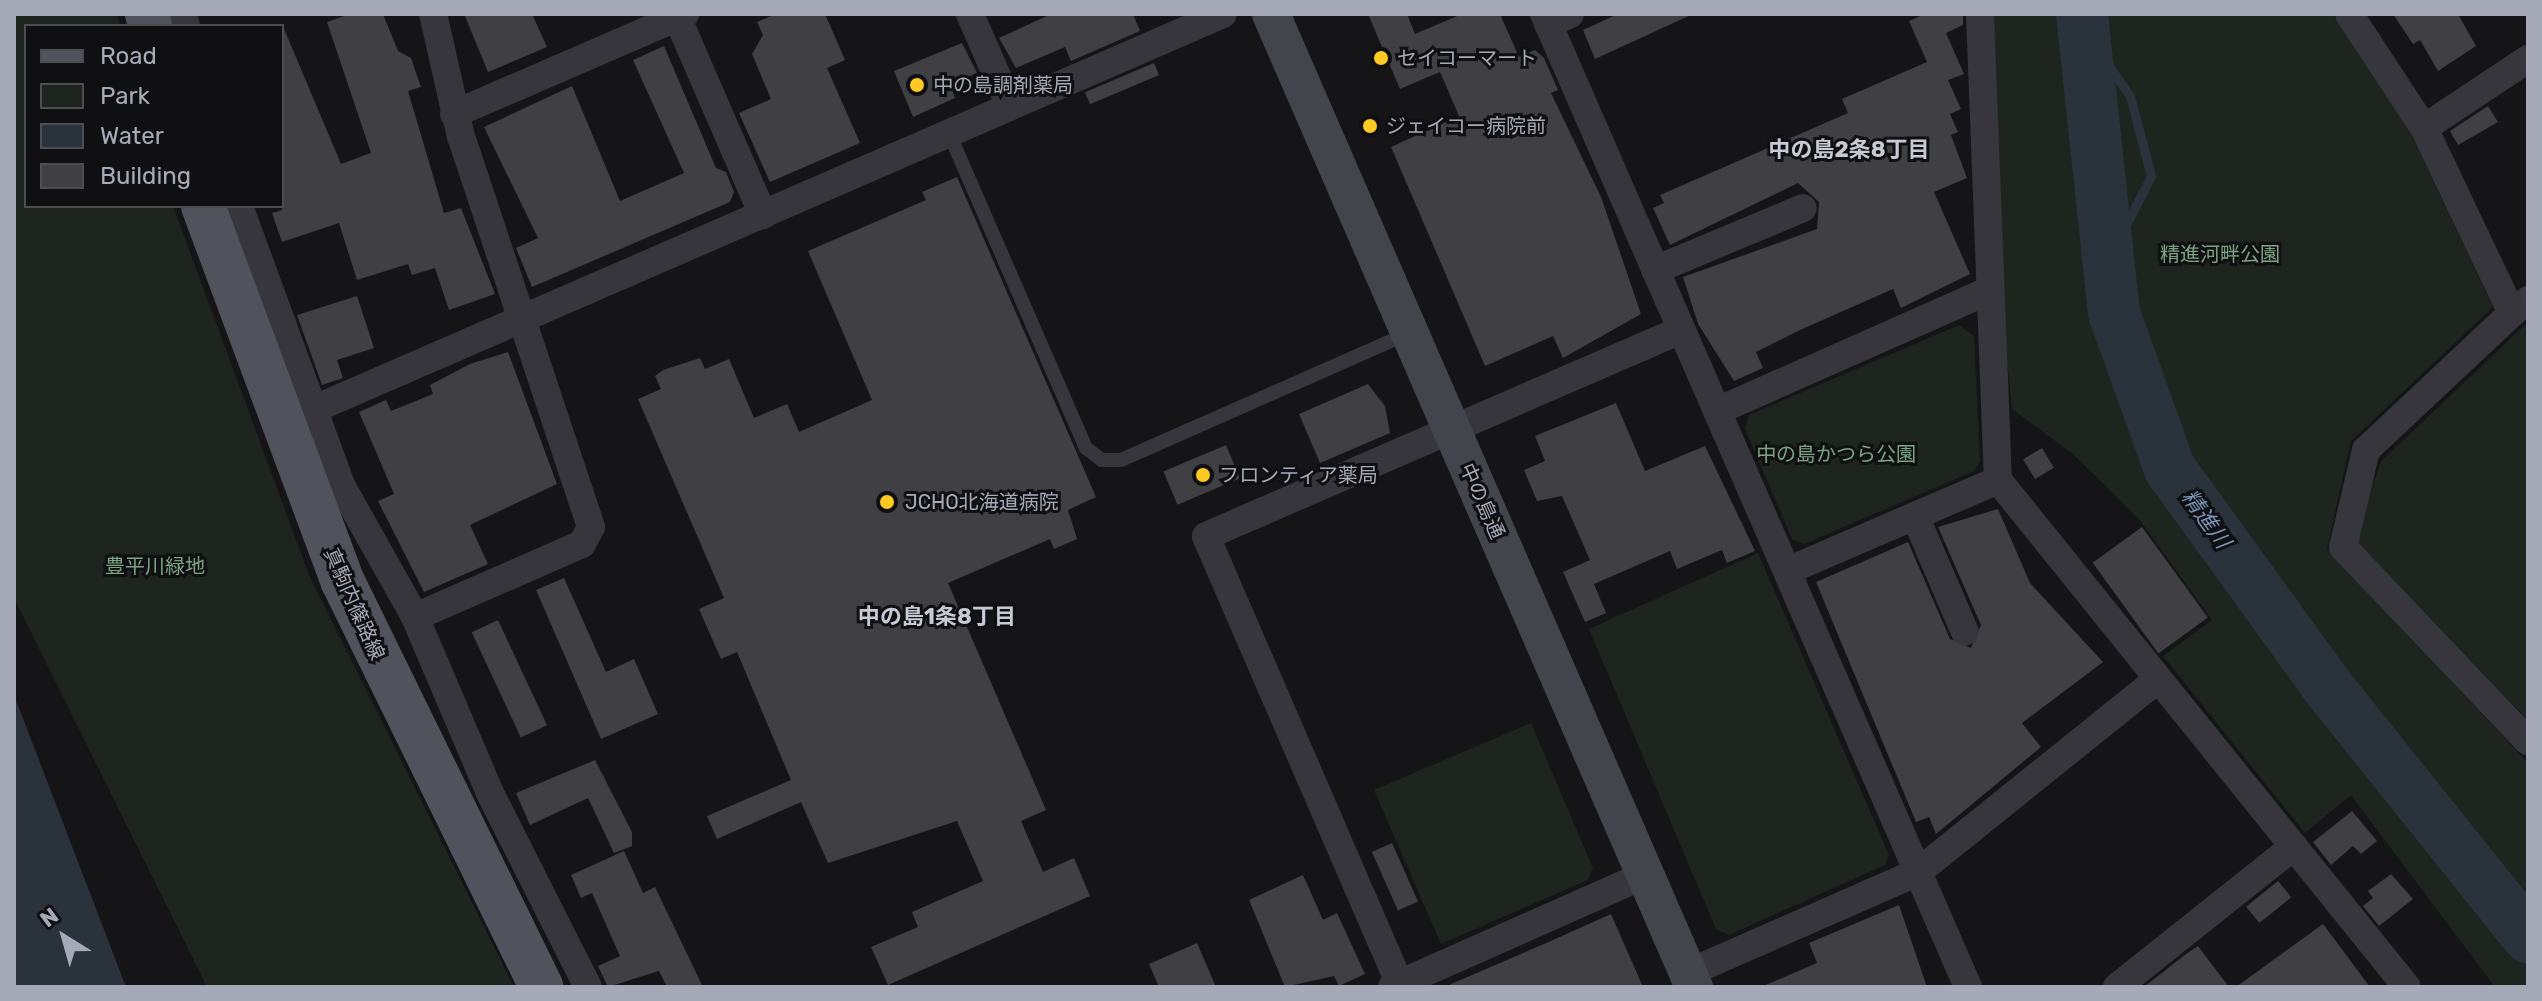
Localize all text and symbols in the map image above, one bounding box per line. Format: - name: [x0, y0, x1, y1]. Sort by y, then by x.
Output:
- legend: [24, 24, 284, 208]
- text: Road: [100, 42, 157, 70]
- place label: セイコーマート: [1397, 46, 1537, 70]
- marker: セイコーマート: [1372, 49, 1390, 67]
- place label: 中の島調剤薬局: [933, 73, 1073, 97]
- marker: 中の島調剤薬局: [908, 76, 926, 94]
- text: Park: [100, 82, 150, 110]
- place label: ジェイコー病院前: [1386, 114, 1546, 138]
- marker: ジェイコー病院前: [1361, 117, 1379, 135]
- text: Water: [100, 122, 164, 150]
- district label: 中の島2条8丁目: [1768, 137, 1930, 163]
- text: Building: [100, 162, 191, 190]
- park label: 精進河畔公園: [2160, 242, 2280, 266]
- park label: 中の島かつら公園: [1756, 442, 1916, 466]
- street label: 中の島通: [1455, 460, 1509, 542]
- place label: フロンティア薬局: [1219, 463, 1379, 487]
- marker: フロンティア薬局: [1194, 466, 1212, 484]
- water label: 精進川: [2176, 485, 2236, 553]
- place label: JCHO北海道病院: [905, 490, 1059, 514]
- marker: JCHO北海道病院: [876, 491, 898, 513]
- street label: 真駒内篠路線: [319, 544, 389, 664]
- park label: 豊平川緑地: [105, 554, 205, 578]
- district label: 中の島1条8丁目: [858, 604, 1016, 630]
- north arrow: [24, 897, 104, 977]
- text: N: [35, 902, 64, 933]

